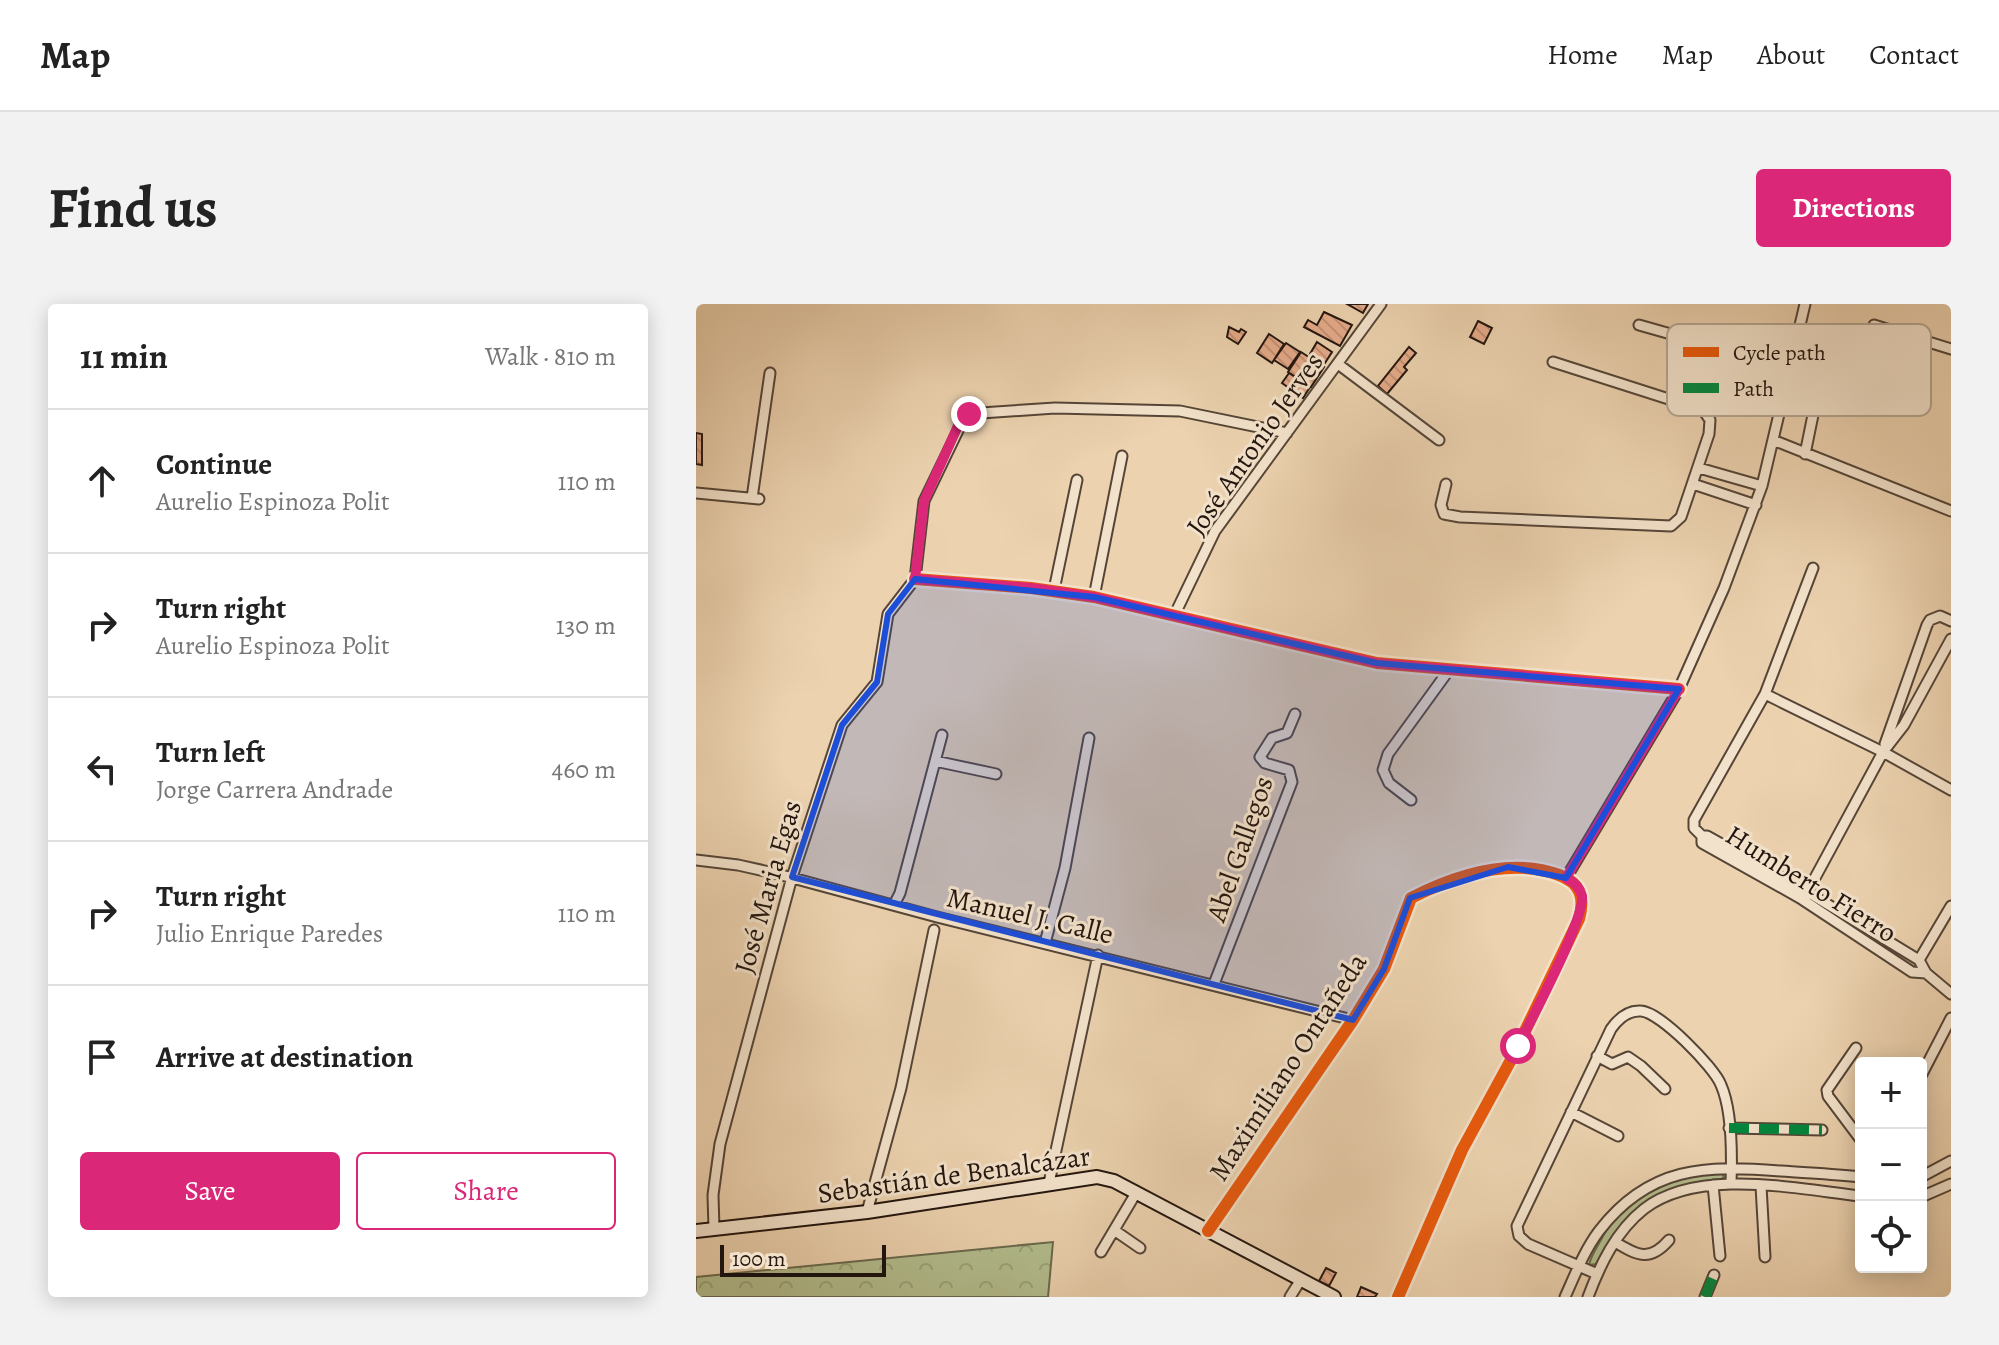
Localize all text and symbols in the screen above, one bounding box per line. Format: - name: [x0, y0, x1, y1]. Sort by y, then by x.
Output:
- text: Map: [40, 29, 110, 81]
- text: Home: [1547, 36, 1618, 74]
- text: Map: [1662, 36, 1713, 74]
- text: About: [1757, 36, 1825, 74]
- text: Contact: [1869, 36, 1959, 74]
- button: Directions: [1756, 169, 1951, 247]
- text: Find us: [48, 170, 218, 246]
- legend: [1667, 324, 1931, 416]
- text: 11 min: [80, 333, 168, 380]
- text: Cycle path: [1733, 338, 1826, 368]
- text: Walk · 810 m: [485, 339, 616, 374]
- street label: José Antonio Jerves: [1178, 345, 1332, 543]
- text: Path: [1733, 374, 1774, 404]
- route end: [951, 396, 987, 432]
- text: Continue: [156, 444, 272, 484]
- icon: ahead: [80, 459, 124, 503]
- text: 110 m: [558, 464, 616, 499]
- text: Aurelio Espinoza Polit: [156, 484, 390, 519]
- text: Turn right: [156, 588, 286, 628]
- icon: right: [80, 603, 124, 647]
- text: 130 m: [556, 608, 616, 643]
- text: Aurelio Espinoza Polit: [156, 628, 390, 663]
- text: Turn left: [156, 732, 265, 772]
- icon: left: [80, 747, 124, 791]
- text: 460 m: [552, 752, 616, 787]
- street label: Abel Gallegos: [1197, 771, 1283, 928]
- text: Jorge Carrera Andrade: [156, 772, 393, 807]
- street label: José Maria Egas: [725, 796, 811, 978]
- street label: Humberto Fierro: [1718, 816, 1904, 952]
- text: Turn right: [156, 876, 286, 916]
- street label: Manuel J. Calle: [943, 878, 1117, 954]
- icon: right: [80, 891, 124, 935]
- text: 110 m: [558, 896, 616, 931]
- text: Julio Enrique Paredes: [156, 916, 383, 951]
- street label: Maximiliano Ontañeda: [1200, 946, 1376, 1188]
- route start: [1500, 1028, 1536, 1064]
- icon: arrive: [80, 1035, 124, 1079]
- text: Arrive at destination: [156, 1037, 413, 1077]
- map controls: [1855, 1057, 1927, 1273]
- button: +: [1855, 1057, 1927, 1129]
- button: −: [1855, 1129, 1927, 1201]
- street label: Sebastián de Benalcázar: [815, 1137, 1093, 1213]
- button: Save: [80, 1152, 340, 1230]
- button: Share: [356, 1152, 616, 1230]
- button: locate: [1855, 1201, 1927, 1273]
- scale bar: [720, 1241, 886, 1277]
- text: 100 m: [732, 1244, 786, 1274]

